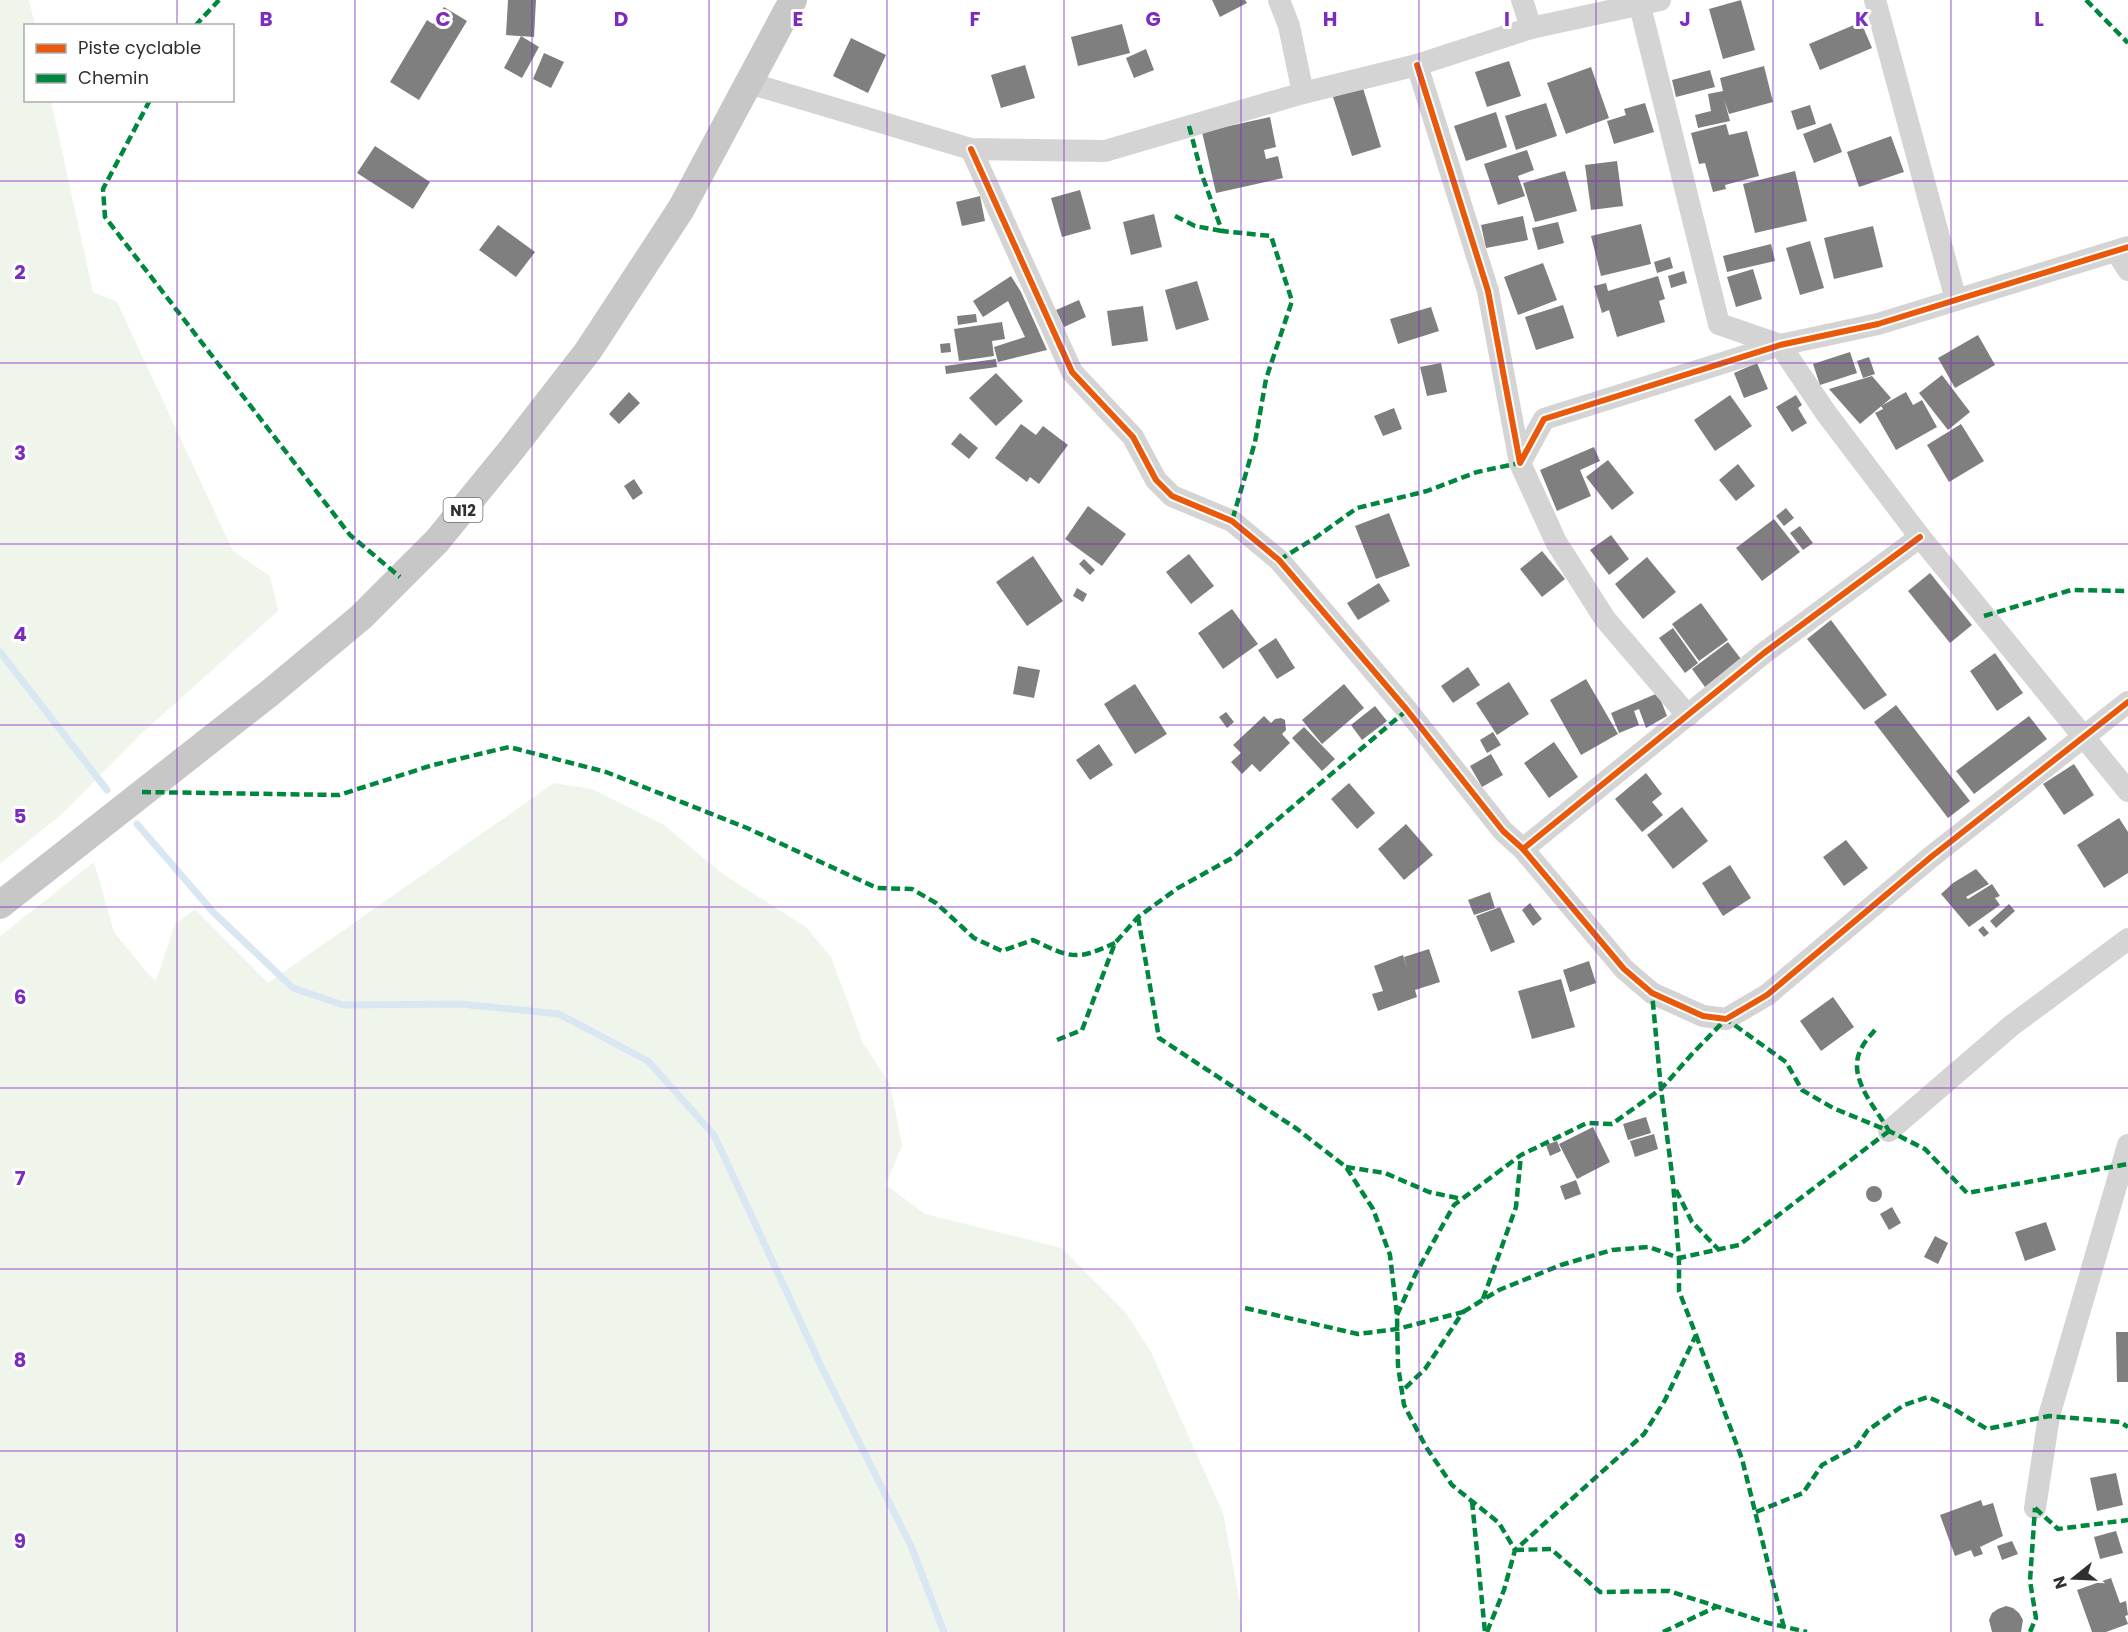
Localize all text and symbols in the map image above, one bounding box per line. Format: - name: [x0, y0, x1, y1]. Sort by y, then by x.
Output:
- text: B: [259, 5, 273, 33]
- text: C: [435, 5, 451, 33]
- text: D: [614, 5, 628, 33]
- text: E: [793, 5, 803, 33]
- text: F: [970, 5, 981, 33]
- text: G: [1145, 5, 1161, 33]
- text: H: [1323, 5, 1337, 33]
- text: I: [1504, 5, 1510, 33]
- text: J: [1679, 5, 1691, 33]
- text: K: [1855, 5, 1869, 33]
- text: L: [2034, 5, 2044, 33]
- legend: [24, 24, 234, 102]
- text: Piste cyclable: [78, 35, 201, 60]
- text: Chemin: [78, 65, 149, 90]
- text: 2: [14, 258, 26, 286]
- text: 3: [14, 439, 26, 467]
- road number: N12: [444, 498, 482, 522]
- text: 4: [13, 620, 27, 648]
- text: 5: [14, 802, 27, 830]
- text: 6: [14, 983, 26, 1011]
- text: 7: [15, 1164, 26, 1192]
- text: 8: [14, 1346, 26, 1374]
- text: 9: [14, 1527, 26, 1555]
- north arrow: [2044, 1548, 2104, 1608]
- text: N: [2047, 1573, 2073, 1592]

